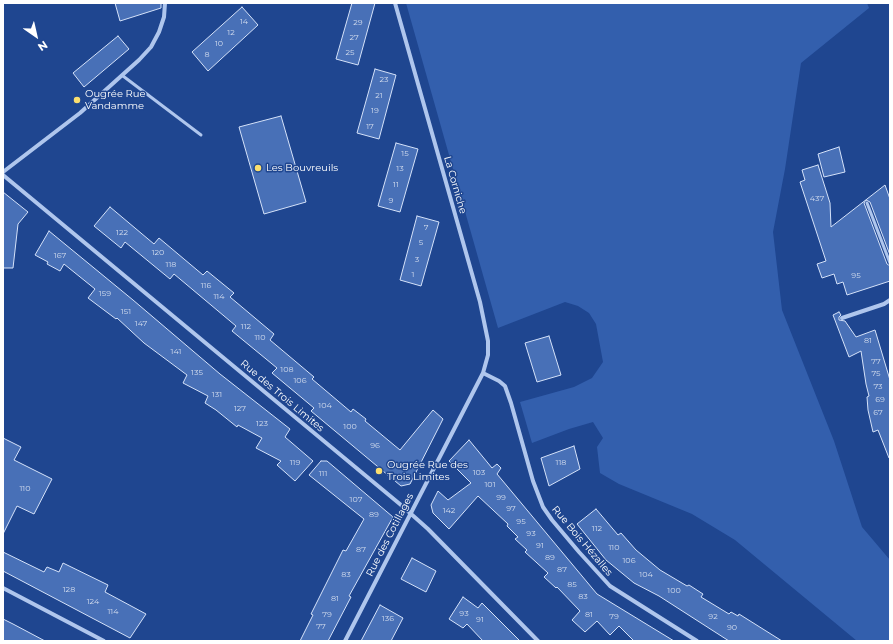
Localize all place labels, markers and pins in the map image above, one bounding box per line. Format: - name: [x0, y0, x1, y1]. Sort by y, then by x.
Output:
- place label: Ougrée Rue Vandamme: [85, 88, 146, 112]
- marker: Ougrée Rue Vandamme: [72, 95, 82, 105]
- place label: Les Bouvreuils: [266, 162, 338, 174]
- marker: Les Bouvreuils: [253, 163, 263, 173]
- place label: Ougrée Rue des Trois Limites: [387, 459, 468, 482]
- marker: Ougrée Rue des Trois Limites: [374, 466, 384, 476]

